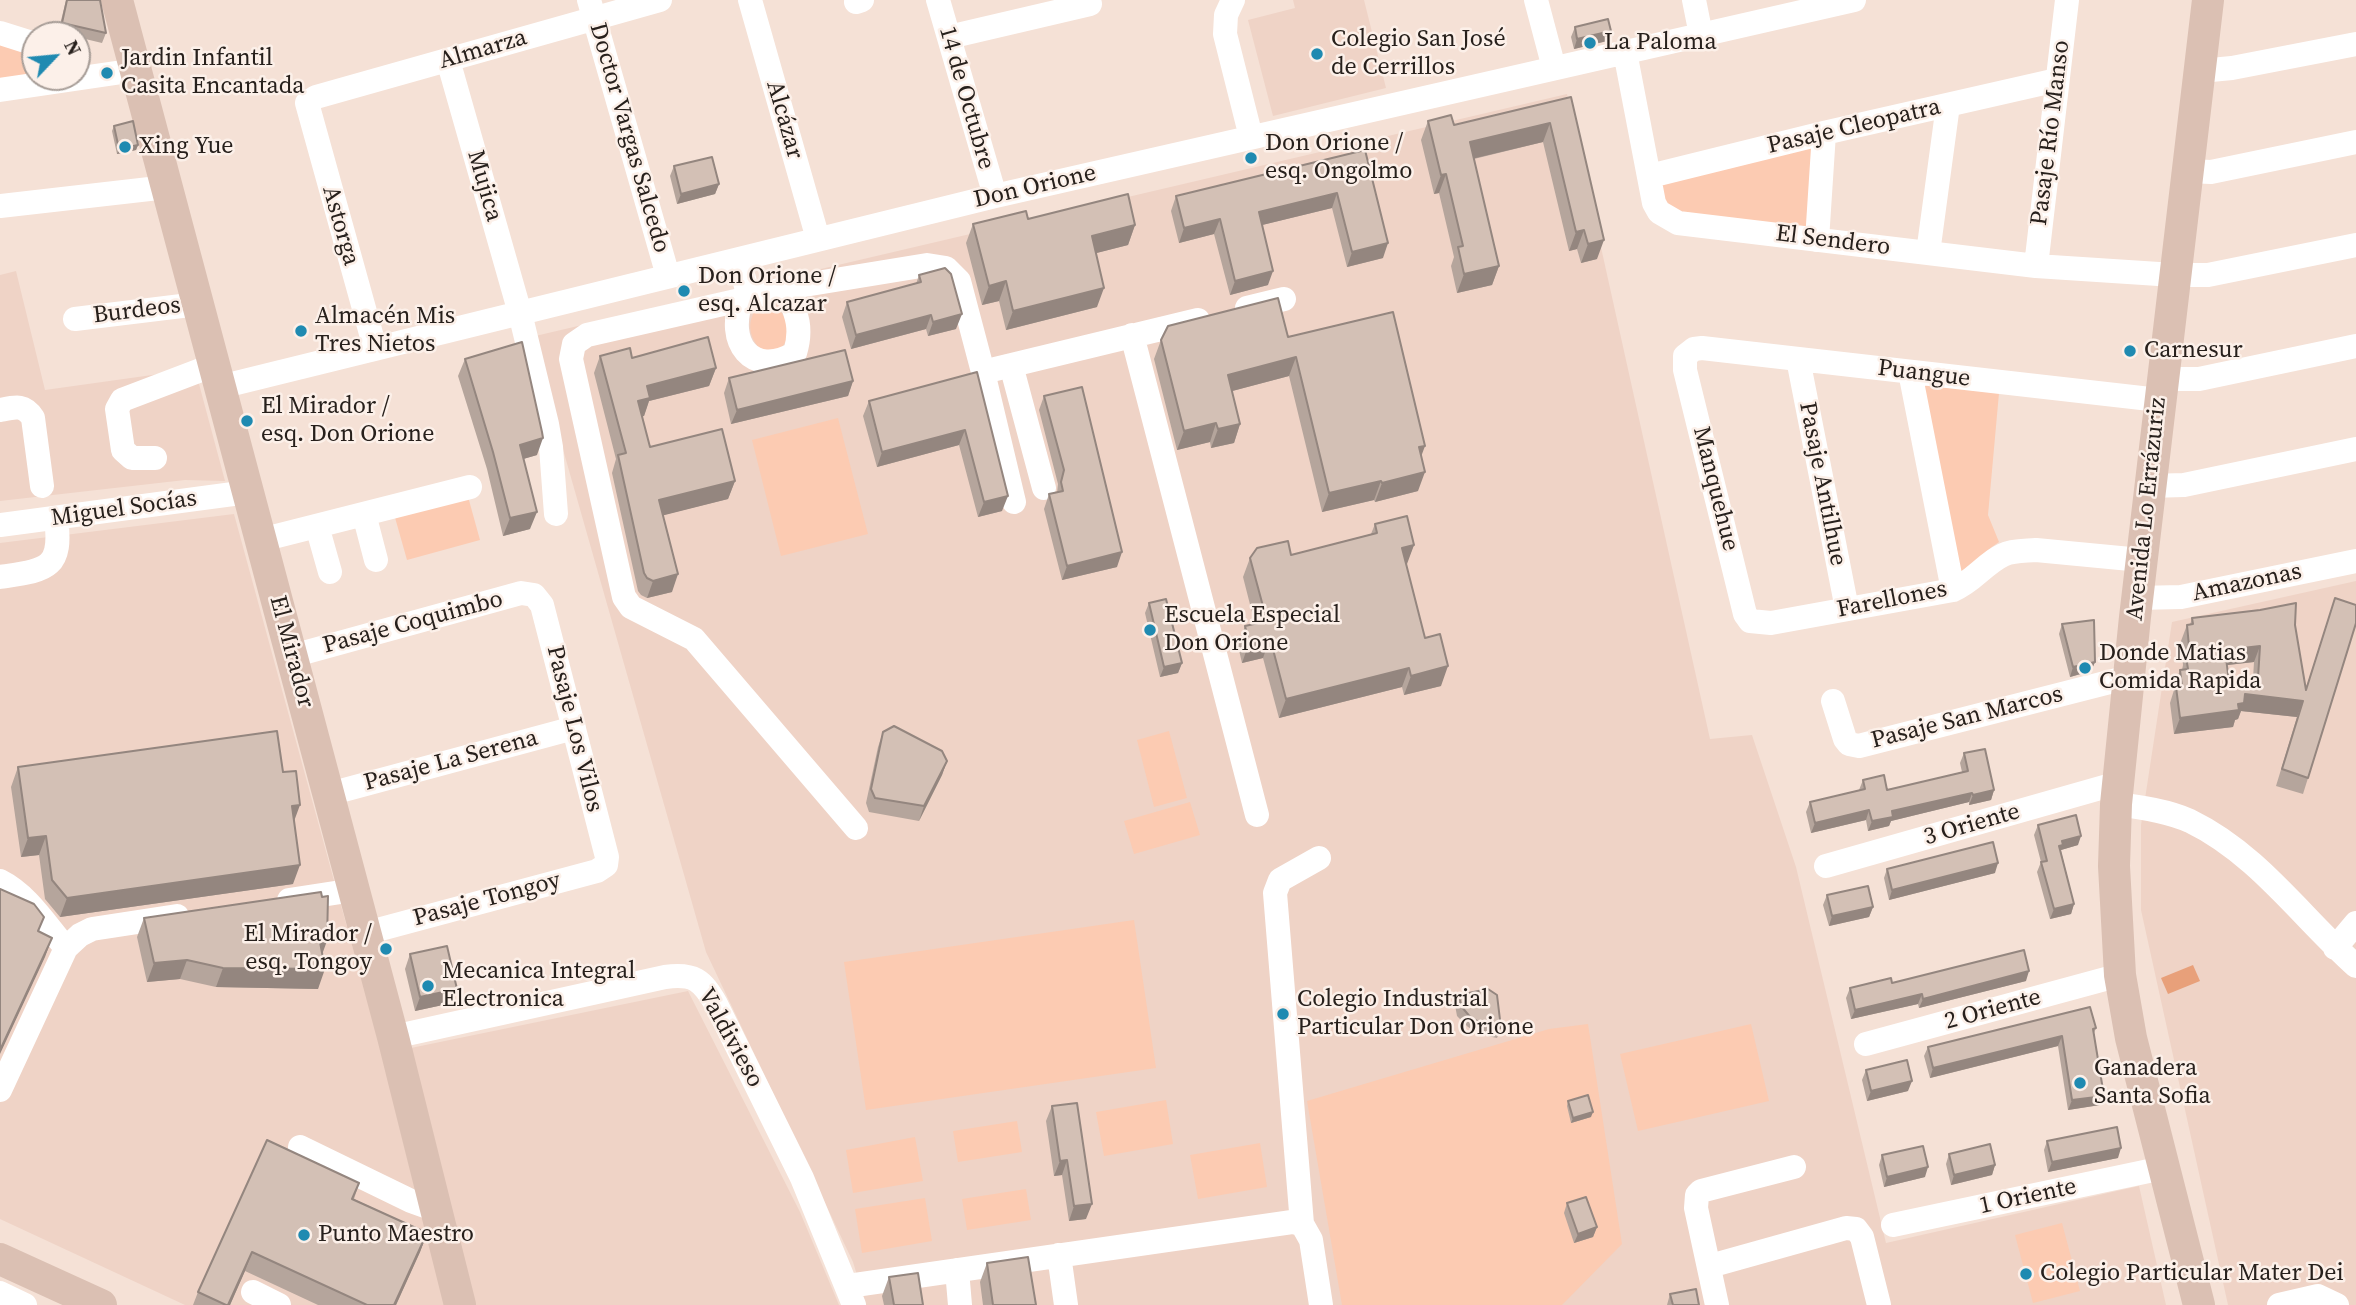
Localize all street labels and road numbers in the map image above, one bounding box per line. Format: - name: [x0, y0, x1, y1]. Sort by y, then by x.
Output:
- street label: Doctor Vargas Salcedo: [582, 20, 676, 256]
- street label: 14 de Octubre: [932, 23, 1000, 173]
- street label: Almarza: [436, 24, 530, 76]
- street label: Pasaje Río Manso: [2025, 39, 2077, 227]
- street label: Alcázar: [759, 77, 809, 163]
- street label: Pasaje Cleopatra: [1765, 93, 1943, 161]
- street label: Mujica: [460, 147, 508, 225]
- street label: Don Orione: [971, 159, 1099, 215]
- street label: Astorga: [315, 183, 365, 269]
- street label: El Sendero: [1774, 220, 1892, 262]
- street label: Burdeos: [92, 291, 182, 331]
- street label: Puangue: [1876, 354, 1972, 394]
- street label: Avenida Lo Errázuriz: [2121, 396, 2173, 622]
- street label: Pasaje Antilhue: [1792, 400, 1852, 568]
- street label: Manquehue: [1686, 424, 1744, 554]
- street label: Miguel Socías: [49, 485, 199, 533]
- street label: Amazonas: [2190, 557, 2304, 609]
- street label: Farellones: [1834, 575, 1950, 625]
- street label: Pasaje Coquimbo: [320, 585, 506, 661]
- street label: El Mirador: [262, 593, 320, 711]
- street label: Pasaje Los Vilos: [539, 643, 609, 815]
- street label: Pasaje San Marcos: [1868, 680, 2066, 756]
- street label: Pasaje La Serena: [361, 724, 541, 798]
- street label: 3 Oriente: [1921, 798, 2023, 852]
- street label: Pasaje Tongoy: [410, 866, 564, 934]
- street label: Valdivieso: [691, 983, 769, 1093]
- street label: 2 Oriente: [1942, 983, 2044, 1037]
- street label: 1 Oriente: [1977, 1173, 2079, 1221]

